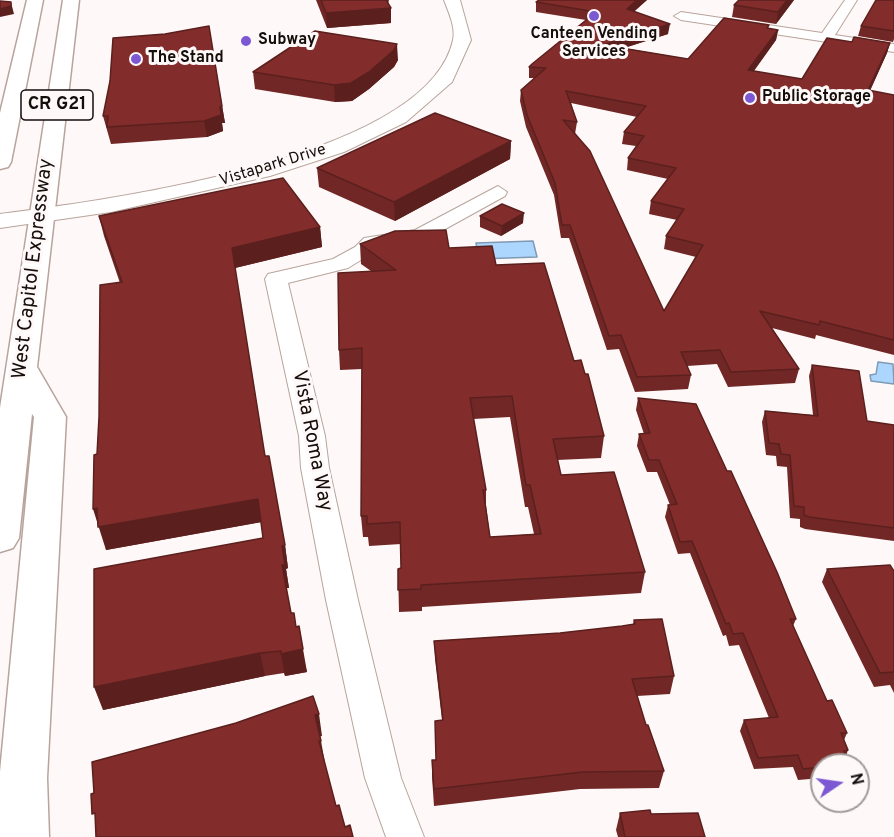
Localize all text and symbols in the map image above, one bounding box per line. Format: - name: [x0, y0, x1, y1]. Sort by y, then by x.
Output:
- marker: Canteen Vending Services: [587, 9, 601, 23]
- place label: Canteen Vending Services: [531, 25, 657, 63]
- place label: Subway: [258, 31, 316, 51]
- marker: Subway: [239, 34, 253, 48]
- place label: The Stand: [148, 49, 224, 69]
- marker: The Stand: [129, 52, 143, 66]
- place label: Public Storage: [762, 88, 871, 108]
- road number: CR G21: [21, 90, 93, 120]
- marker: Public Storage: [743, 91, 757, 105]
- street label: Vistapark Drive: [217, 141, 329, 191]
- street label: West Capitol Expressway: [9, 157, 59, 381]
- street label: Vista Roma Way: [286, 368, 336, 514]
- north arrow: [810, 753, 870, 813]
- text: N: [845, 772, 867, 787]

